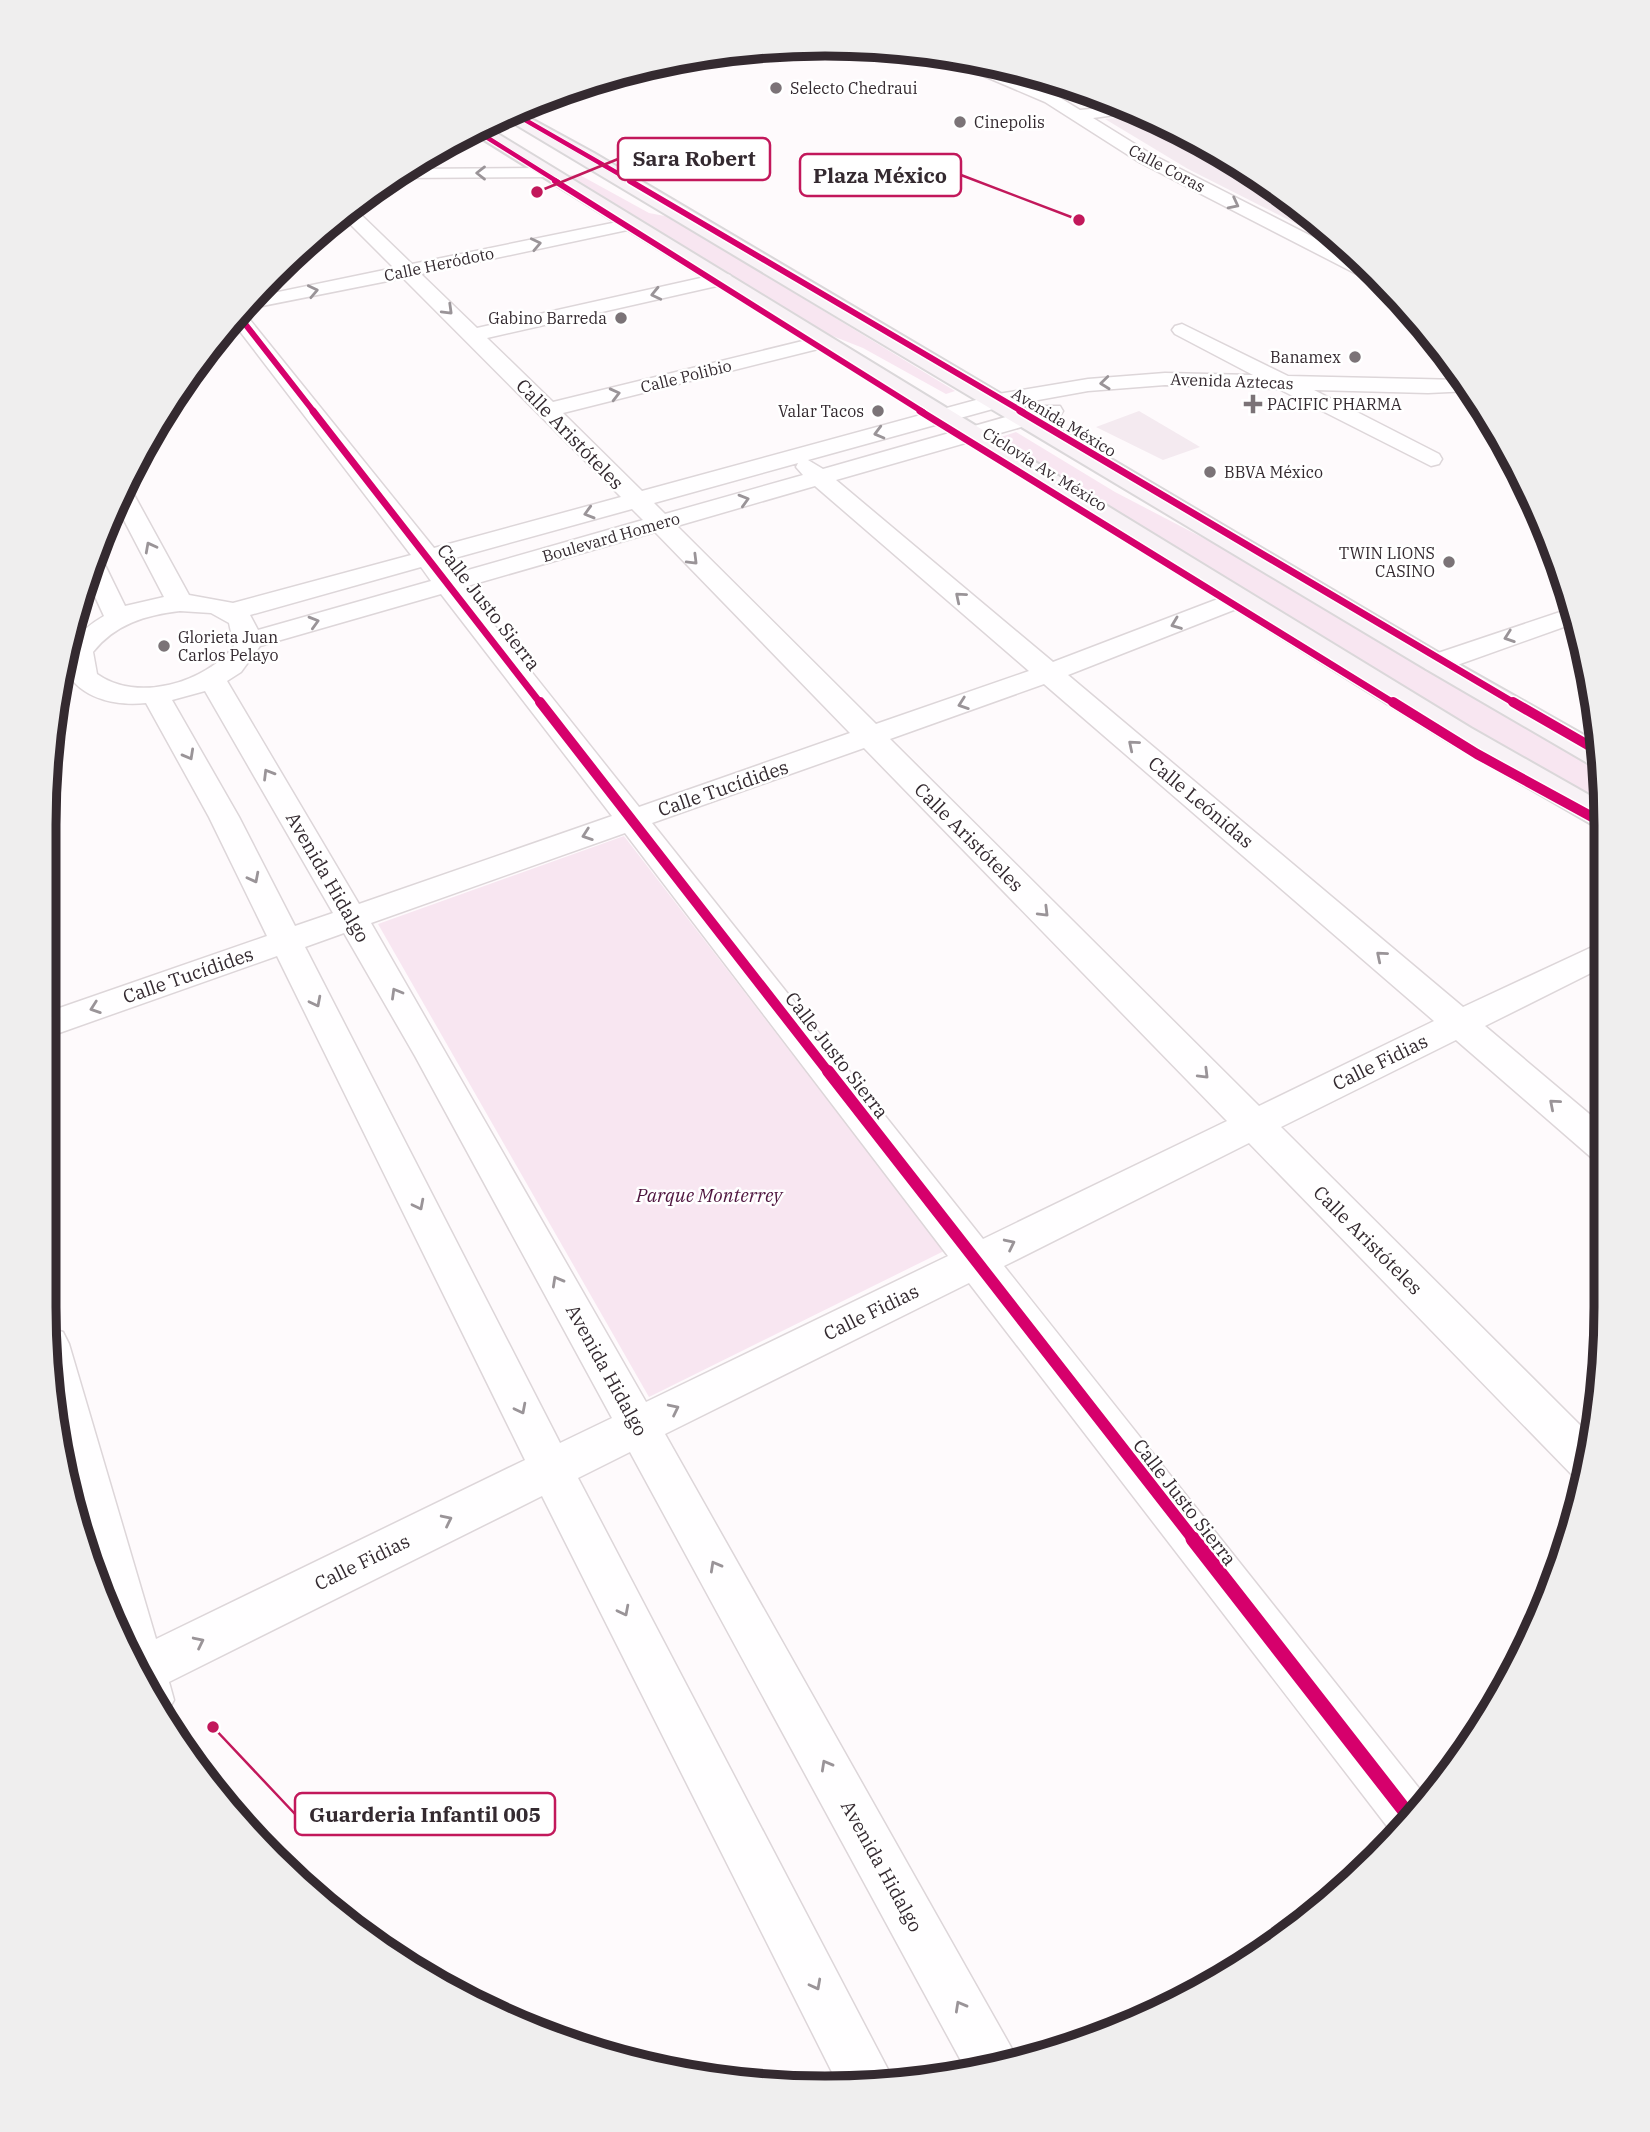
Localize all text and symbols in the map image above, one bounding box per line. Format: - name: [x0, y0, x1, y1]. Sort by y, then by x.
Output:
- place label: Selecto Chedraui: [790, 78, 918, 98]
- marker: Selecto Chedraui: [768, 80, 784, 96]
- place label: Cinepolis: [974, 112, 1045, 132]
- marker: Cinepolis: [952, 114, 968, 130]
- callout: Sara Robert: [618, 138, 770, 180]
- street label: Calle Coras: [1125, 140, 1209, 196]
- text: Sara Robert: [632, 144, 756, 172]
- callout: Plaza México: [800, 154, 961, 196]
- text: Plaza México: [813, 161, 947, 189]
- one-way arrow: [476, 165, 486, 181]
- one-way arrow: [1226, 195, 1239, 209]
- one-way arrow: [530, 238, 542, 252]
- street label: Calle Heródoto: [382, 243, 496, 285]
- one-way arrow: [307, 285, 319, 300]
- one-way arrow: [650, 286, 662, 301]
- one-way arrow: [440, 302, 453, 315]
- place label: Gabino Barreda: [488, 308, 607, 328]
- marker: Gabino Barreda: [613, 310, 629, 326]
- place label: Banamex: [1270, 347, 1341, 367]
- marker: Banamex: [1347, 349, 1363, 365]
- street label: Calle Polibio: [638, 355, 734, 397]
- street label: Avenida Aztecas: [1170, 369, 1294, 393]
- street label: Calle Aristóteles: [511, 374, 629, 494]
- one-way arrow: [1099, 375, 1110, 390]
- street label: Avenida México: [1008, 383, 1120, 461]
- one-way arrow: [609, 388, 621, 402]
- place label: PACIFIC PHARMA: [1267, 394, 1402, 414]
- marker: PACIFIC PHARMA: [1245, 396, 1261, 412]
- place label: Valar Tacos: [778, 401, 864, 421]
- marker: Valar Tacos: [870, 403, 886, 419]
- street label: Ciclovía Av. México: [979, 423, 1111, 515]
- one-way arrow: [873, 425, 885, 440]
- place label: BBVA México: [1224, 462, 1323, 482]
- marker: BBVA México: [1202, 464, 1218, 480]
- one-way arrow: [738, 493, 750, 508]
- one-way arrow: [583, 505, 595, 519]
- street label: Boulevard Homero: [540, 508, 682, 566]
- street label: Calle Justo Sierra: [432, 539, 546, 675]
- one-way arrow: [145, 542, 158, 554]
- place label: TWIN LIONS CASINO: [1339, 543, 1435, 581]
- one-way arrow: [685, 552, 698, 565]
- marker: TWIN LIONS CASINO: [1441, 554, 1457, 570]
- one-way arrow: [956, 593, 968, 606]
- one-way arrow: [1171, 615, 1183, 629]
- one-way arrow: [307, 616, 319, 631]
- place label: Glorieta Juan Carlos Pelayo: [178, 627, 278, 665]
- one-way arrow: [1503, 629, 1515, 643]
- marker: Glorieta Juan Carlos Pelayo: [156, 638, 172, 654]
- one-way arrow: [958, 695, 970, 709]
- one-way arrow: [1129, 741, 1142, 753]
- one-way arrow: [181, 748, 194, 760]
- street label: Calle Leónidas: [1143, 751, 1259, 853]
- street label: Calle Tucídides: [655, 754, 791, 822]
- one-way arrow: [263, 769, 276, 782]
- street label: Calle Aristóteles: [909, 777, 1029, 897]
- street label: Avenida Hidalgo: [281, 807, 375, 947]
- one-way arrow: [581, 827, 593, 841]
- one-way arrow: [246, 871, 260, 883]
- one-way arrow: [1035, 904, 1048, 917]
- street label: Calle Tucídides: [120, 941, 256, 1009]
- one-way arrow: [1376, 952, 1389, 965]
- street label: Calle Justo Sierra: [780, 987, 894, 1123]
- one-way arrow: [391, 988, 404, 1001]
- one-way arrow: [308, 995, 322, 1007]
- one-way arrow: [89, 1000, 101, 1014]
- street label: Calle Fidias: [1328, 1029, 1432, 1095]
- one-way arrow: [1196, 1066, 1208, 1078]
- one-way arrow: [1549, 1100, 1562, 1112]
- street label: Calle Aristóteles: [1308, 1180, 1428, 1300]
- park label: Parque Monterrey: [635, 1183, 784, 1207]
- one-way arrow: [410, 1198, 424, 1210]
- one-way arrow: [1003, 1239, 1015, 1253]
- one-way arrow: [552, 1276, 565, 1289]
- street label: Calle Fidias: [819, 1279, 923, 1345]
- street label: Avenida Hidalgo: [561, 1300, 653, 1440]
- one-way arrow: [512, 1402, 526, 1414]
- one-way arrow: [667, 1403, 679, 1417]
- street label: Calle Justo Sierra: [1128, 1434, 1242, 1570]
- one-way arrow: [440, 1514, 452, 1528]
- street label: Calle Fidias: [310, 1529, 414, 1595]
- one-way arrow: [710, 1561, 723, 1573]
- one-way arrow: [616, 1604, 629, 1616]
- one-way arrow: [192, 1636, 204, 1650]
- one-way arrow: [821, 1759, 834, 1772]
- callout: Guarderia Infantil 005: [295, 1793, 555, 1835]
- street label: Avenida Hidalgo: [836, 1796, 928, 1936]
- text: Guarderia Infantil 005: [309, 1800, 541, 1828]
- one-way arrow: [808, 1978, 821, 1990]
- one-way arrow: [955, 2001, 969, 2014]

